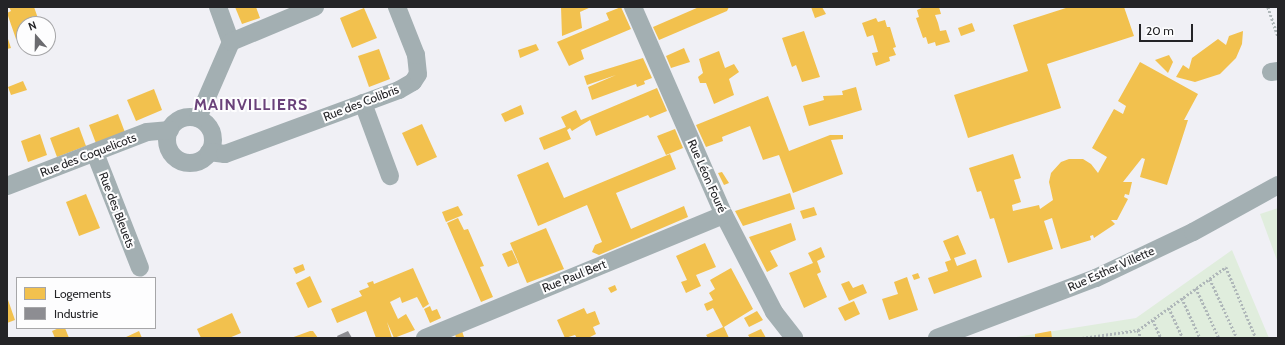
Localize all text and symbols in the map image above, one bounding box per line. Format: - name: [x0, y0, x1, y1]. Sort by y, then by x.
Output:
- north arrow: [16, 16, 56, 56]
- scale bar: [1141, 16, 1195, 42]
- text: N: [26, 18, 38, 34]
- text: 20 m: [1146, 23, 1174, 38]
- street label: Rue des Colibris: [321, 82, 401, 124]
- district label: MAINVILLIERS: [194, 95, 308, 115]
- street label: Rue des Coquelicots: [38, 130, 138, 180]
- street label: Rue Léon Fouré: [684, 137, 730, 215]
- street label: Rue des Bleuets: [96, 170, 138, 250]
- street label: Rue Esther Villette: [1065, 243, 1157, 295]
- street label: Rue Paul Bert: [540, 257, 608, 295]
- legend: [16, 277, 156, 329]
- text: Logements: [54, 286, 111, 301]
- text: Industrie: [54, 306, 98, 321]

